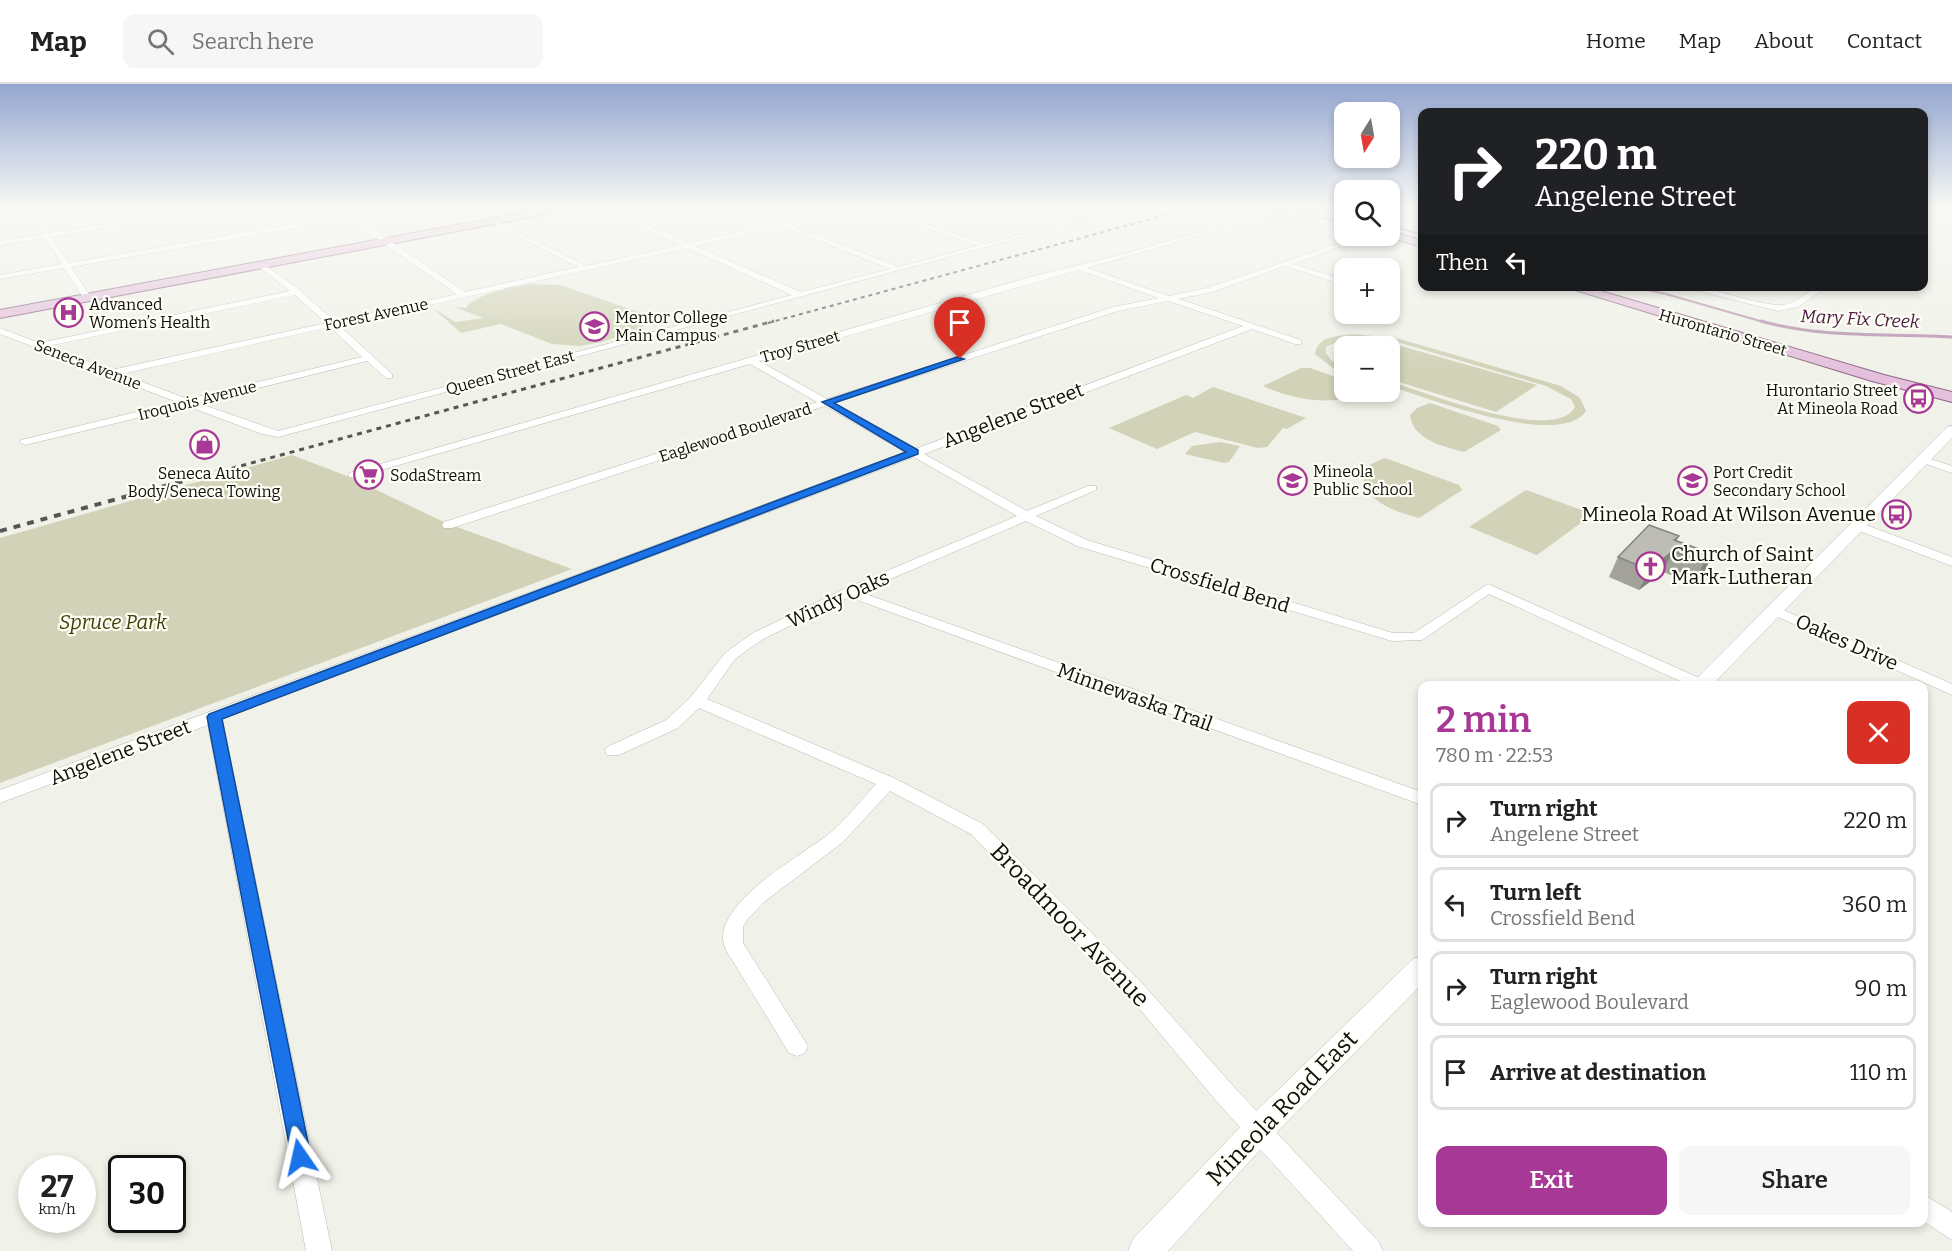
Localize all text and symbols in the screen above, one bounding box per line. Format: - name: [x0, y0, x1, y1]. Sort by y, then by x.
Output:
- search box: [123, 14, 543, 68]
- text: Map: [30, 25, 87, 58]
- icon: search: [144, 25, 177, 58]
- text: Search here: [192, 28, 314, 55]
- text: Home: [1586, 28, 1646, 54]
- text: Map: [1679, 28, 1721, 54]
- text: About: [1754, 28, 1814, 54]
- text: Contact: [1847, 28, 1922, 54]
- north arrow: [1334, 102, 1400, 168]
- map controls: [1334, 102, 1400, 402]
- text: 220 m: [1535, 130, 1657, 180]
- icon: right: [1436, 132, 1514, 210]
- button: search: [1334, 180, 1400, 246]
- text: Angelene Street: [1535, 181, 1736, 213]
- icon: left: [1500, 246, 1533, 279]
- text: Then: [1436, 249, 1488, 276]
- button: +: [1334, 258, 1400, 324]
- street label: Forest Avenue: [322, 294, 430, 335]
- place label: Advanced Women’s Health: [89, 295, 210, 332]
- hospital icon: Advanced Women’s Health: [52, 297, 84, 329]
- pin: [934, 297, 985, 359]
- street label: Hurontario Street: [1657, 305, 1789, 360]
- water label: Mary Fix Creek: [1800, 305, 1920, 333]
- icon: arrive: [943, 306, 976, 339]
- place label: Mentor College Main Campus: [615, 308, 727, 345]
- school or university icon: Mentor College Main Campus: [578, 310, 610, 342]
- street label: Troy Street: [758, 326, 842, 367]
- street label: Seneca Avenue: [32, 335, 144, 394]
- button: −: [1334, 336, 1400, 402]
- street label: Queen Street East: [443, 346, 577, 399]
- street label: Iroquois Avenue: [136, 377, 258, 424]
- street label: Angelene Street: [939, 377, 1087, 453]
- place label: Hurontario Street At Mineola Road: [1766, 381, 1899, 418]
- bus stop icon: Hurontario Street At Mineola Road: [1903, 383, 1935, 415]
- street label: Eaglewood Boulevard: [657, 399, 814, 466]
- shop icon: Seneca Auto Body/Seneca Towing: [188, 429, 220, 461]
- supermarket icon: SodaStream: [353, 459, 385, 491]
- place label: Mineola Public School: [1313, 462, 1413, 499]
- place label: Port Credit Secondary School: [1713, 463, 1846, 500]
- place label: Seneca Auto Body/Seneca Towing: [128, 464, 281, 501]
- school or university icon: Mineola Public School: [1276, 464, 1308, 496]
- school or university icon: Port Credit Secondary School: [1676, 465, 1708, 497]
- place label: SodaStream: [390, 466, 481, 485]
- bus stop icon: Mineola Road At Wilson Avenue: [1881, 498, 1913, 530]
- place label: Mineola Road At Wilson Avenue: [1582, 502, 1876, 526]
- place label: Church of Saint Mark-Lutheran: [1671, 542, 1814, 589]
- church icon: Church of Saint Mark-Lutheran: [1634, 550, 1666, 582]
- street label: Crossfield Bend: [1147, 552, 1293, 618]
- street label: Windy Oaks: [783, 565, 893, 633]
- street label: Oakes Drive: [1792, 609, 1902, 675]
- park label: Spruce Park: [59, 610, 167, 634]
- street label: Minnewaska Trail: [1054, 658, 1216, 736]
- text: 2 min: [1436, 698, 1531, 742]
- button: close: [1847, 701, 1910, 764]
- street label: Angelene Street: [46, 714, 194, 790]
- text: 780 m · 22:53: [1436, 743, 1553, 767]
- text: Turn right: [1490, 795, 1598, 822]
- icon: right: [1439, 804, 1472, 837]
- text: 220 m: [1844, 807, 1907, 834]
- text: Angelene Street: [1490, 822, 1639, 846]
- street label: Broadmoor Avenue: [985, 837, 1155, 1013]
- text: Turn left: [1490, 879, 1582, 906]
- icon: left: [1439, 888, 1472, 921]
- text: 360 m: [1842, 891, 1907, 918]
- text: Crossfield Bend: [1490, 906, 1635, 930]
- text: Turn right: [1490, 963, 1598, 990]
- icon: right: [1439, 972, 1472, 1005]
- text: 90 m: [1855, 975, 1907, 1002]
- text: Eaglewood Boulevard: [1490, 990, 1689, 1014]
- street label: Mineola Road East: [1201, 1025, 1363, 1191]
- icon: arrive: [1439, 1056, 1472, 1089]
- text: Arrive at destination: [1490, 1059, 1706, 1086]
- text: 110 m: [1850, 1059, 1907, 1086]
- position arrow: [268, 1125, 332, 1189]
- button: Exit: [1436, 1146, 1667, 1215]
- button: Share: [1679, 1146, 1910, 1215]
- speed limit sign: 30: [108, 1155, 186, 1233]
- text: 27: [41, 1169, 73, 1205]
- text: km/h: [38, 1200, 76, 1218]

